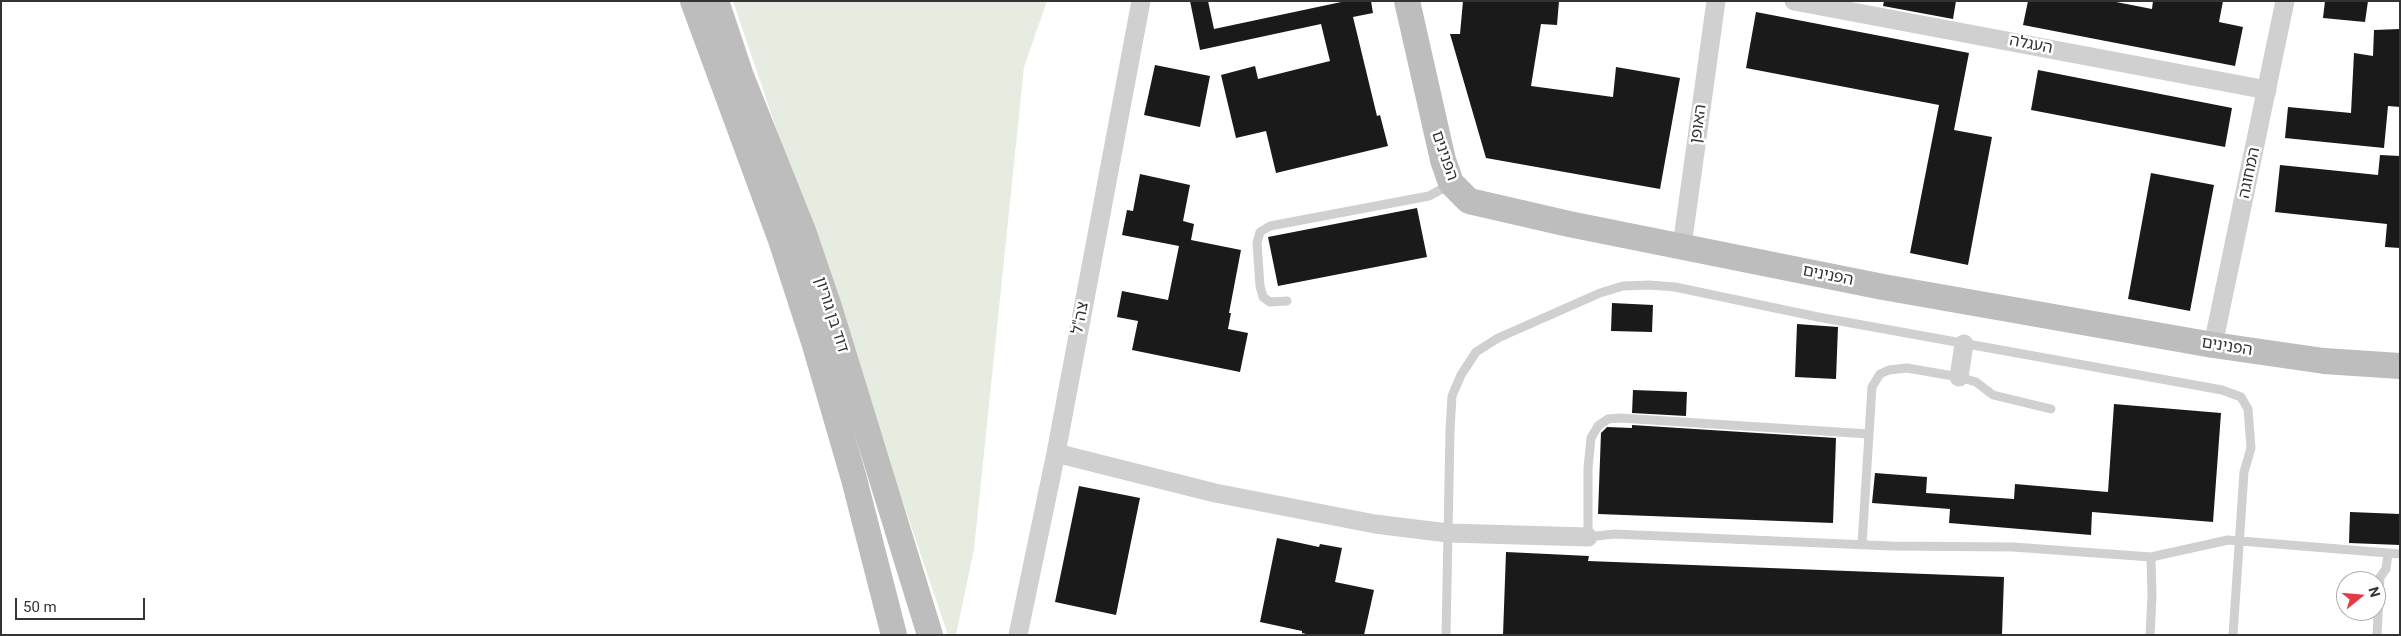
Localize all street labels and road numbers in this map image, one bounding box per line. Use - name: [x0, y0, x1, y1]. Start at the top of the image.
- street label: העגלה: [2008, 31, 2054, 59]
- street label: האופן: [1687, 103, 1711, 145]
- street label: הפנינים: [1427, 129, 1461, 183]
- street label: המחוגה: [2235, 146, 2265, 200]
- street label: הפנינים: [1801, 262, 1855, 290]
- street label: דוד בן גוריון: [810, 275, 852, 355]
- street label: צה"ל: [1068, 300, 1094, 336]
- street label: הפנינים: [2200, 334, 2254, 360]

